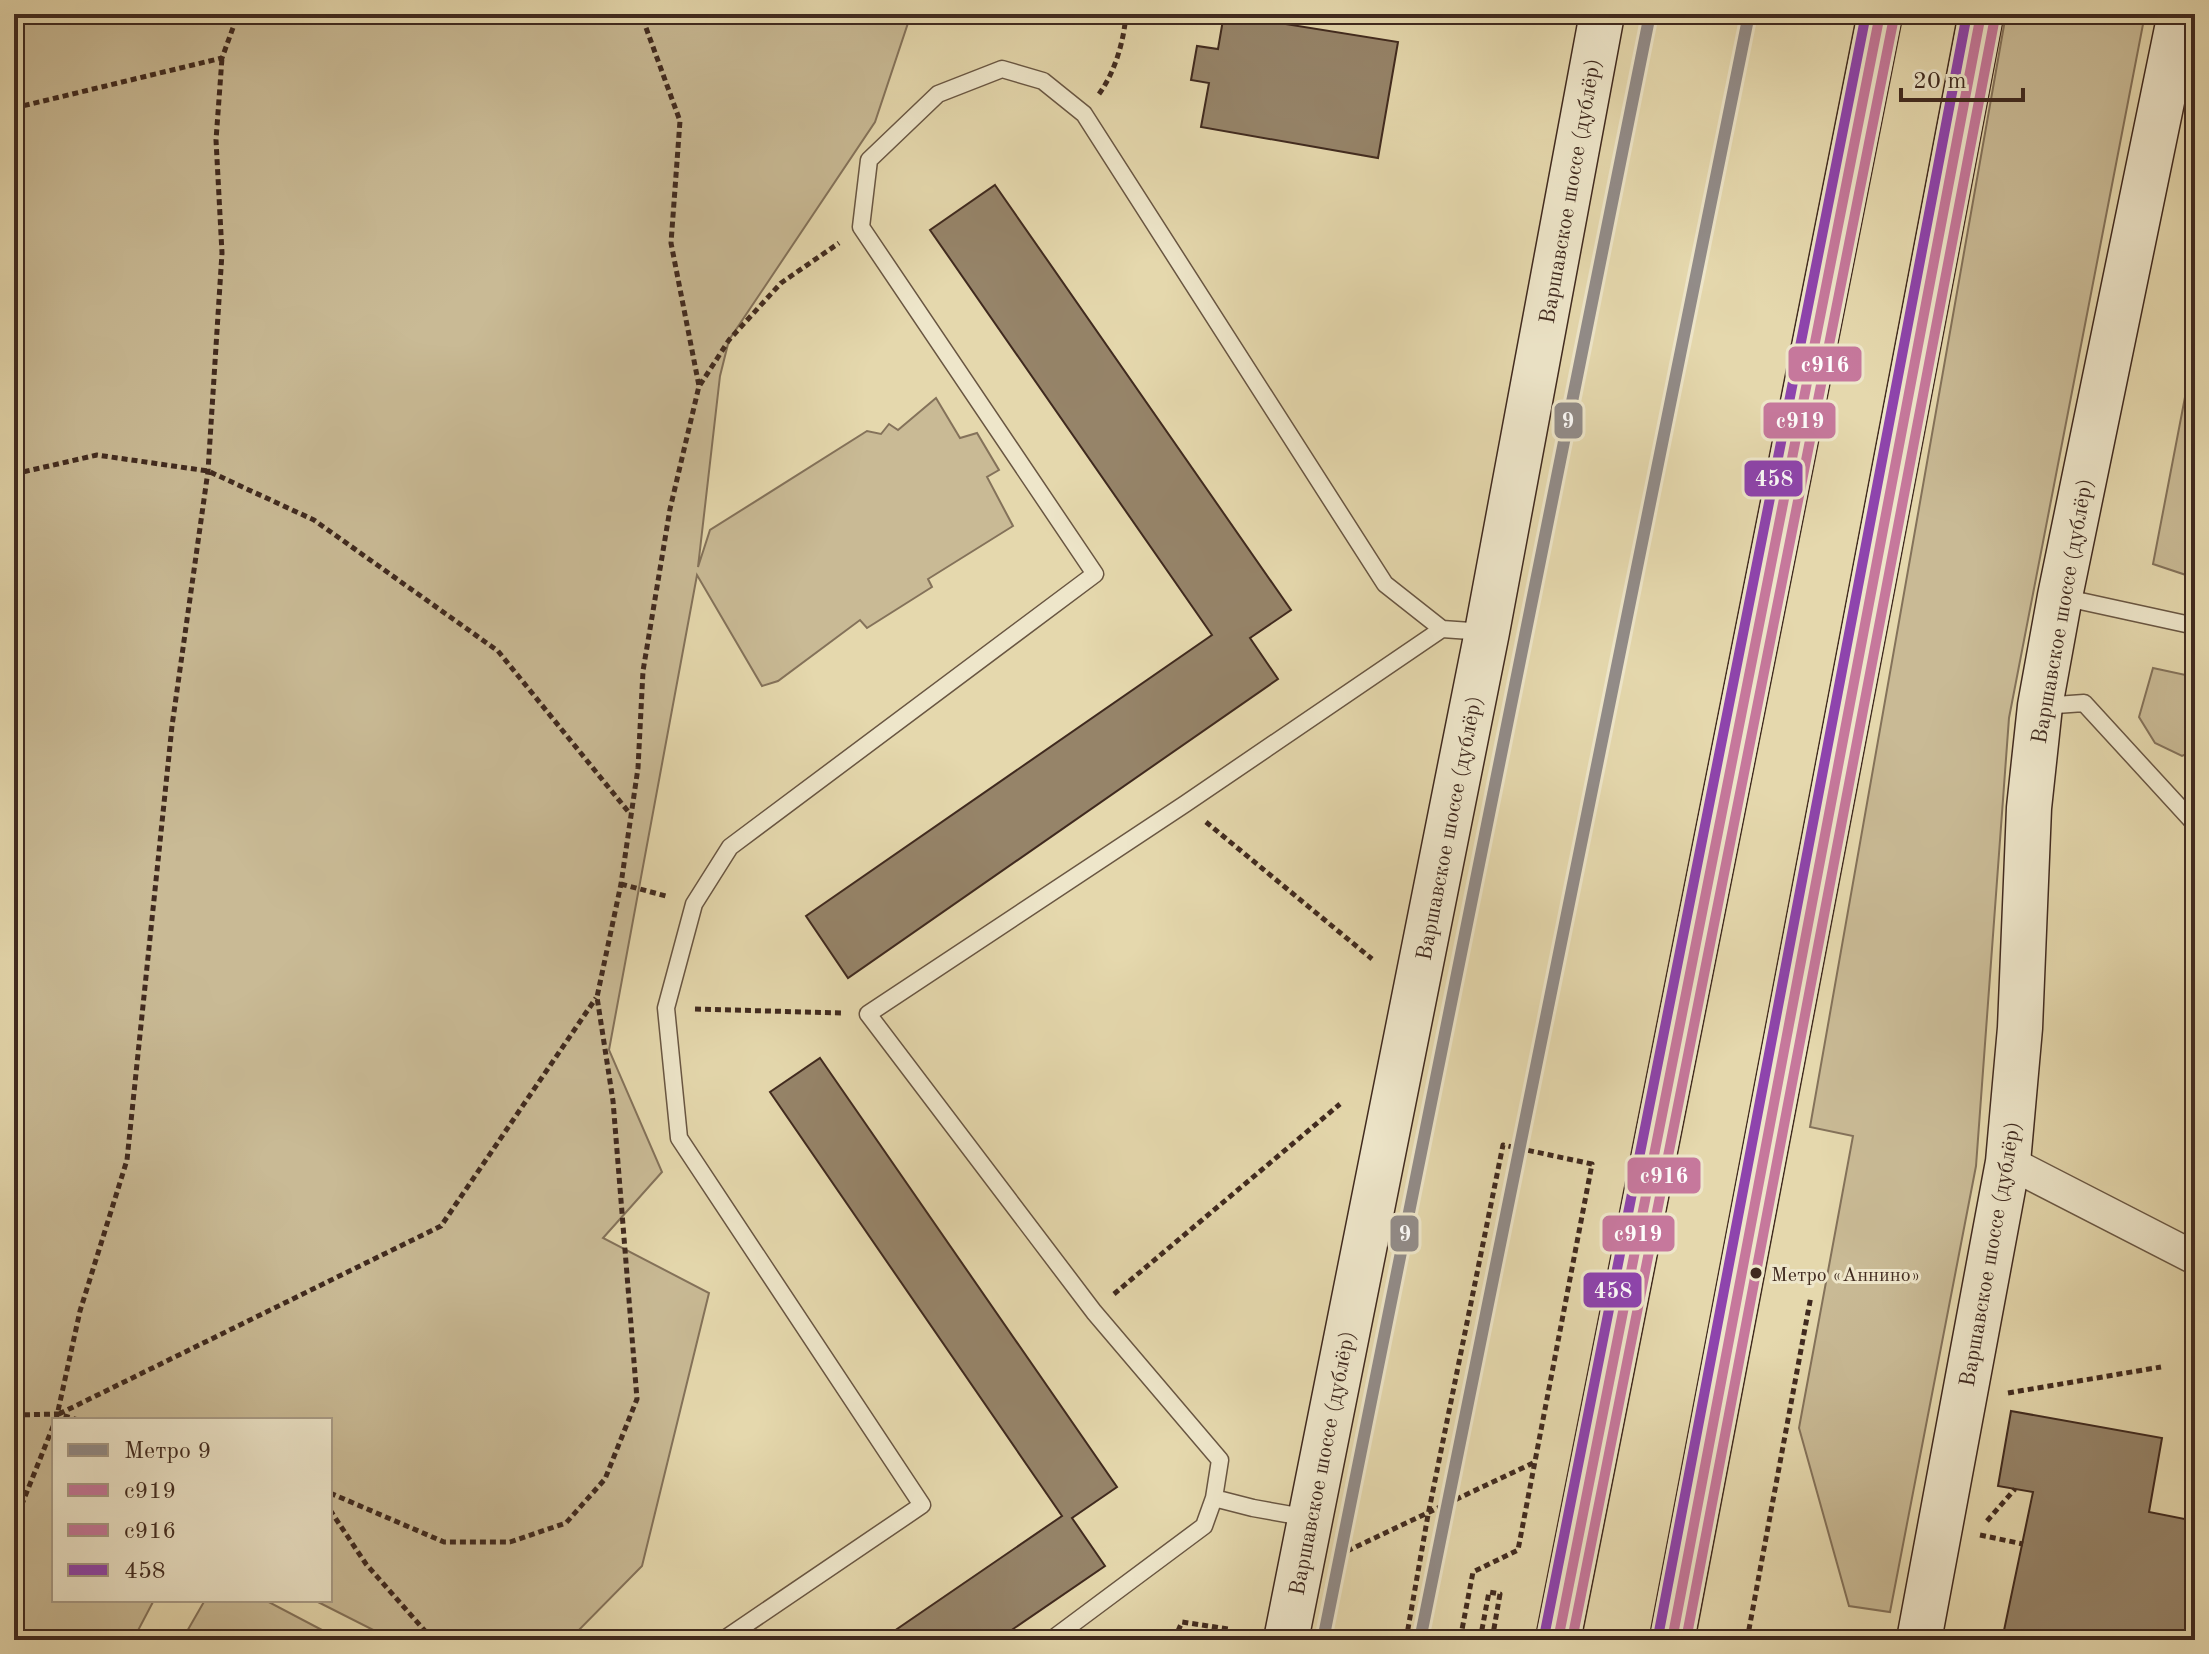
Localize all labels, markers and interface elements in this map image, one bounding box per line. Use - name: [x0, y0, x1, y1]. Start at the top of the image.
- scale bar: [1901, 52, 2023, 102]
- street label: Варшавское шоссе (дублёр): [1537, 57, 1605, 326]
- text: 20 m: [1913, 70, 1967, 94]
- line badge: с916: [1787, 345, 1863, 383]
- text: с916: [1801, 355, 1849, 377]
- line badge: 9: [1553, 401, 1584, 440]
- line badge: с919: [1762, 401, 1837, 440]
- text: 9: [1562, 411, 1574, 433]
- text: с919: [1776, 411, 1824, 433]
- line badge: 458: [1743, 459, 1804, 498]
- text: 458: [1755, 469, 1793, 491]
- street label: Варшавское шоссе (дублёр): [2029, 477, 2097, 746]
- street label: Варшавское шоссе (дублёр): [1414, 694, 1486, 962]
- street label: Варшавское шоссе (дублёр): [1957, 1120, 2025, 1389]
- line badge: с916: [1626, 1156, 1702, 1195]
- text: с916: [1640, 1166, 1688, 1188]
- line badge: 9: [1389, 1214, 1420, 1253]
- line badge: с919: [1601, 1214, 1676, 1253]
- text: 9: [1399, 1224, 1411, 1246]
- text: с919: [1614, 1224, 1662, 1246]
- marker: Метро «Аннино»: [1748, 1265, 1764, 1281]
- place label: Метро «Аннино»: [1771, 1266, 1920, 1286]
- line badge: 458: [1582, 1271, 1643, 1309]
- text: 458: [1594, 1281, 1632, 1303]
- street label: Варшавское шоссе (дублёр): [1287, 1329, 1359, 1597]
- legend: [52, 1418, 332, 1602]
- text: Метро 9: [124, 1440, 211, 1464]
- text: с919: [124, 1480, 176, 1504]
- text: с916: [124, 1520, 176, 1544]
- text: 458: [124, 1560, 166, 1584]

